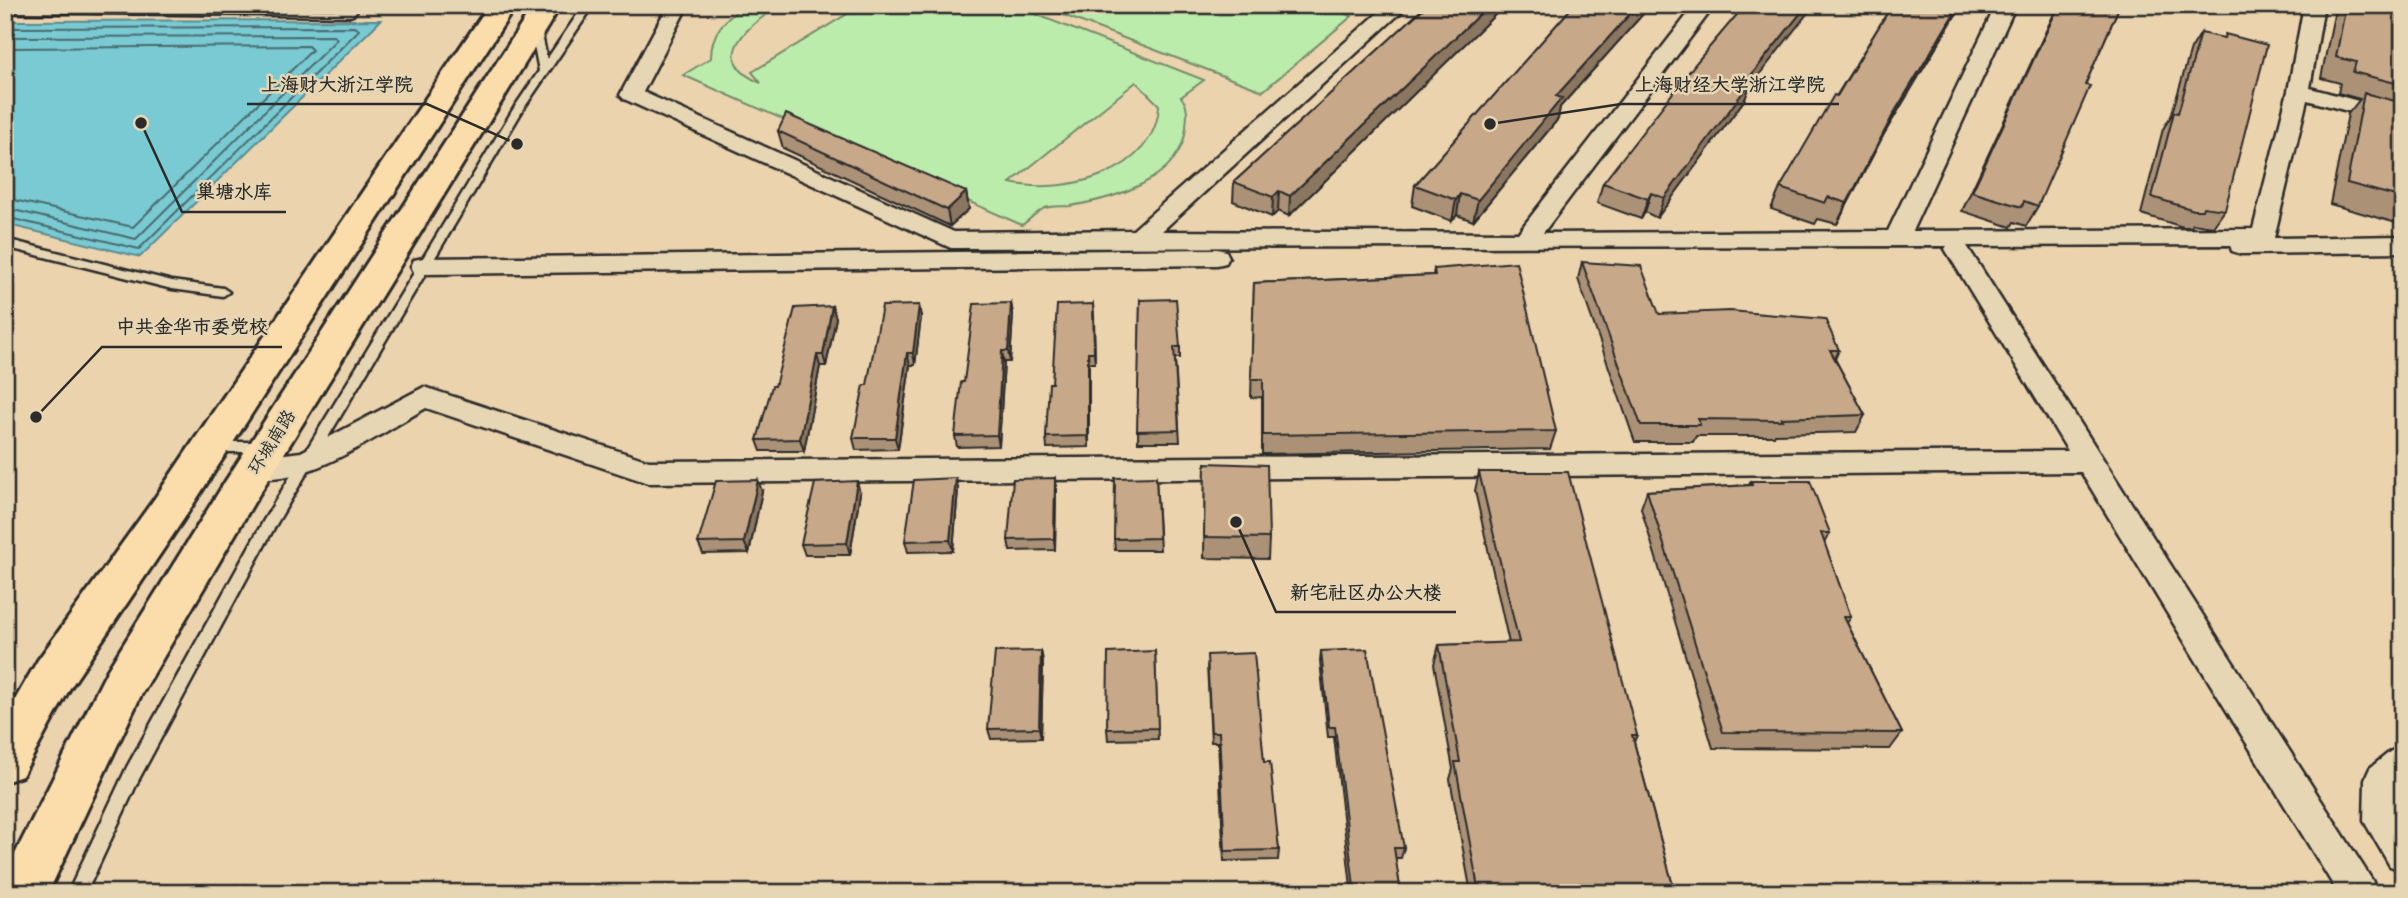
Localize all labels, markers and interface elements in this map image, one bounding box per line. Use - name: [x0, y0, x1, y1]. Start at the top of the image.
- callout: 上海财大浙江学院: [247, 64, 427, 104]
- callout: 上海财经大学浙江学院: [1621, 64, 1839, 104]
- text: 上海财大浙江学院: [261, 73, 413, 97]
- text: 上海财经大学浙江学院: [1635, 73, 1825, 97]
- callout: 巢塘水库: [182, 172, 286, 212]
- text: 巢塘水库: [196, 180, 272, 204]
- callout: 中共金华市委党校: [102, 307, 282, 347]
- text: 中共金华市委党校: [116, 315, 268, 339]
- street label: 环城南路: [243, 405, 301, 479]
- callout: 新宅社区办公大楼: [1276, 572, 1456, 612]
- text: 新宅社区办公大楼: [1290, 581, 1442, 605]

